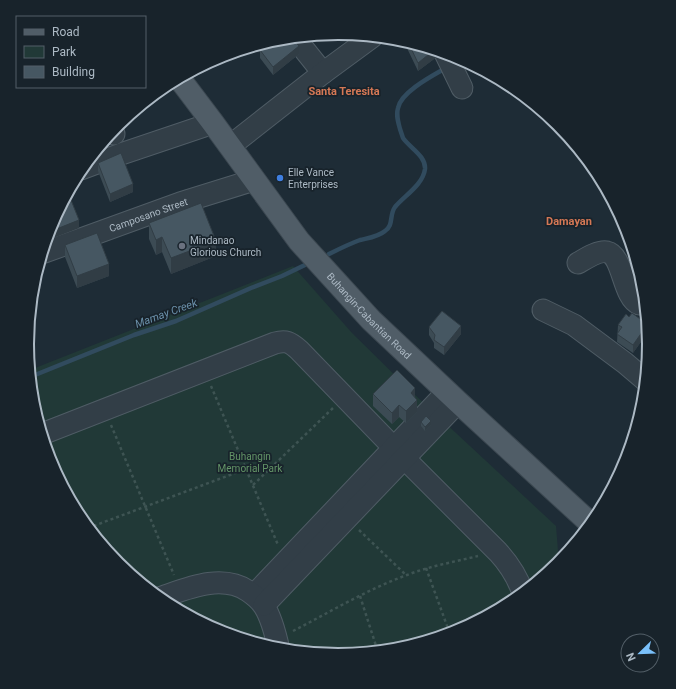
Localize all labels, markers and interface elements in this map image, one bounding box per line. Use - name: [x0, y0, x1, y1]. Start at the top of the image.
- legend: [16, 16, 146, 88]
- text: Road: [52, 25, 80, 39]
- text: Park: [52, 45, 77, 59]
- text: Building: [52, 65, 95, 79]
- district label: Santa Teresita: [308, 85, 380, 98]
- place label: Elle Vance Enterprises: [288, 167, 338, 190]
- marker: Elle Vance Enterprises: [275, 173, 285, 183]
- street label: Camposano Street: [108, 196, 189, 234]
- district label: Damayan: [546, 215, 592, 228]
- place label: Mindanao Glorious Church: [190, 235, 261, 258]
- marker: Mindanao Glorious Church: [177, 241, 187, 251]
- street label: Buhangin-Cabantian Road: [325, 271, 413, 361]
- water label: Mamay Creek: [133, 296, 200, 331]
- park label: Buhangin Memorial Park: [218, 451, 283, 474]
- north arrow: [620, 633, 660, 673]
- text: N: [624, 650, 639, 663]

